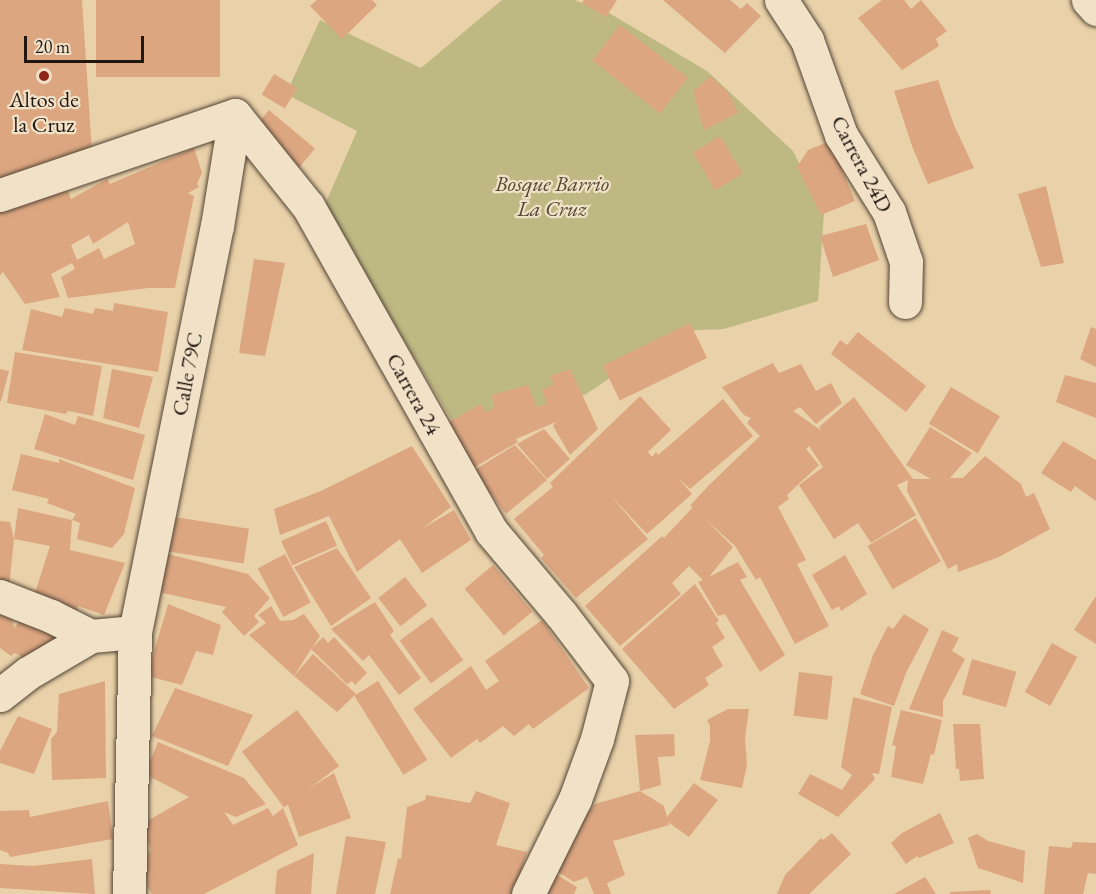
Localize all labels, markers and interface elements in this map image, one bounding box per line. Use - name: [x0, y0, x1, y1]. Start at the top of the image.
- scale bar: [27, 24, 147, 62]
- text: 20 m: [35, 35, 70, 58]
- marker: Altos de la Cruz: [37, 69, 51, 83]
- place label: Altos de la Cruz: [9, 86, 79, 138]
- street label: Carrera 24D: [825, 111, 899, 217]
- park label: Bosque Barrio La Cruz: [495, 170, 609, 222]
- street label: Calle 79C: [166, 330, 208, 418]
- street label: Carrera 24: [381, 349, 447, 439]

